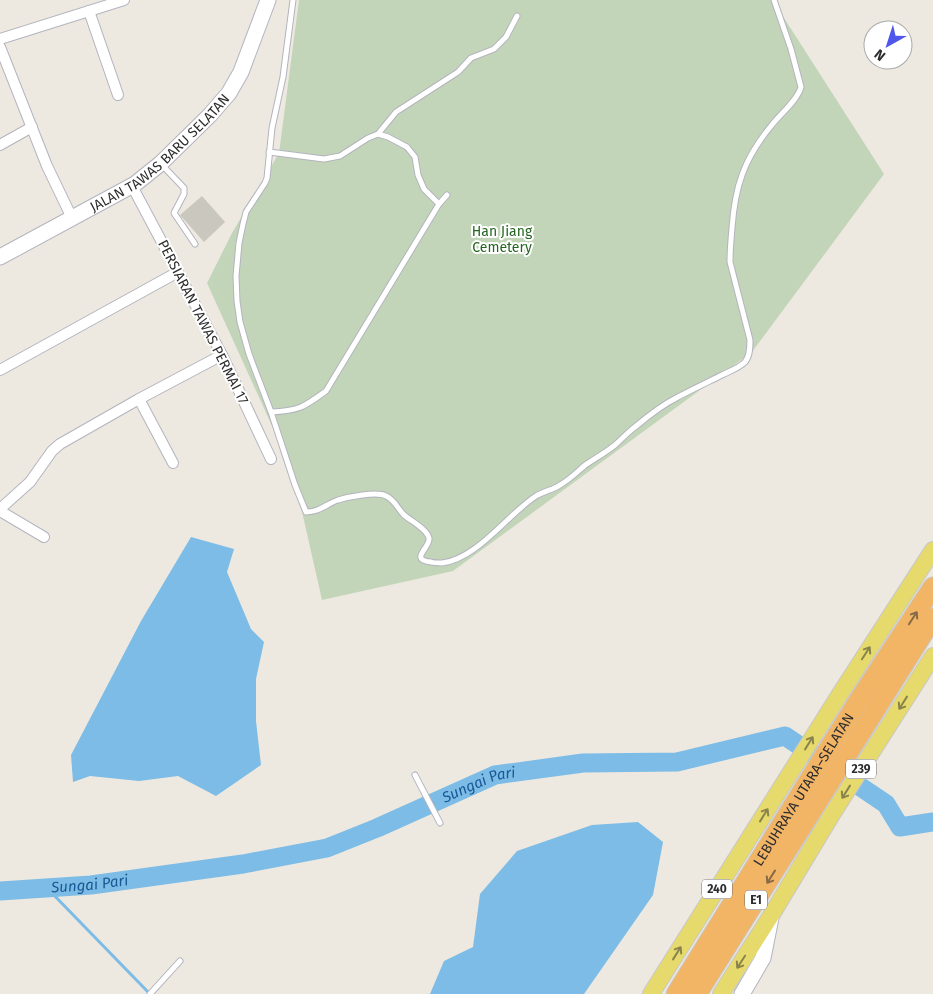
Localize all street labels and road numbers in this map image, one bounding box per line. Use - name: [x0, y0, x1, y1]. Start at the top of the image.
- street label: JALAN TAWAS BARU SELATAN: [87, 90, 233, 215]
- street label: PERSIARAN TAWAS PERMAI 17: [154, 237, 252, 407]
- street label: LEBUHRAYA UTARA–SELATAN: [749, 710, 857, 869]
- road number: 239: [846, 760, 876, 779]
- road number: 240: [702, 880, 732, 899]
- road number: E1: [745, 890, 767, 910]

